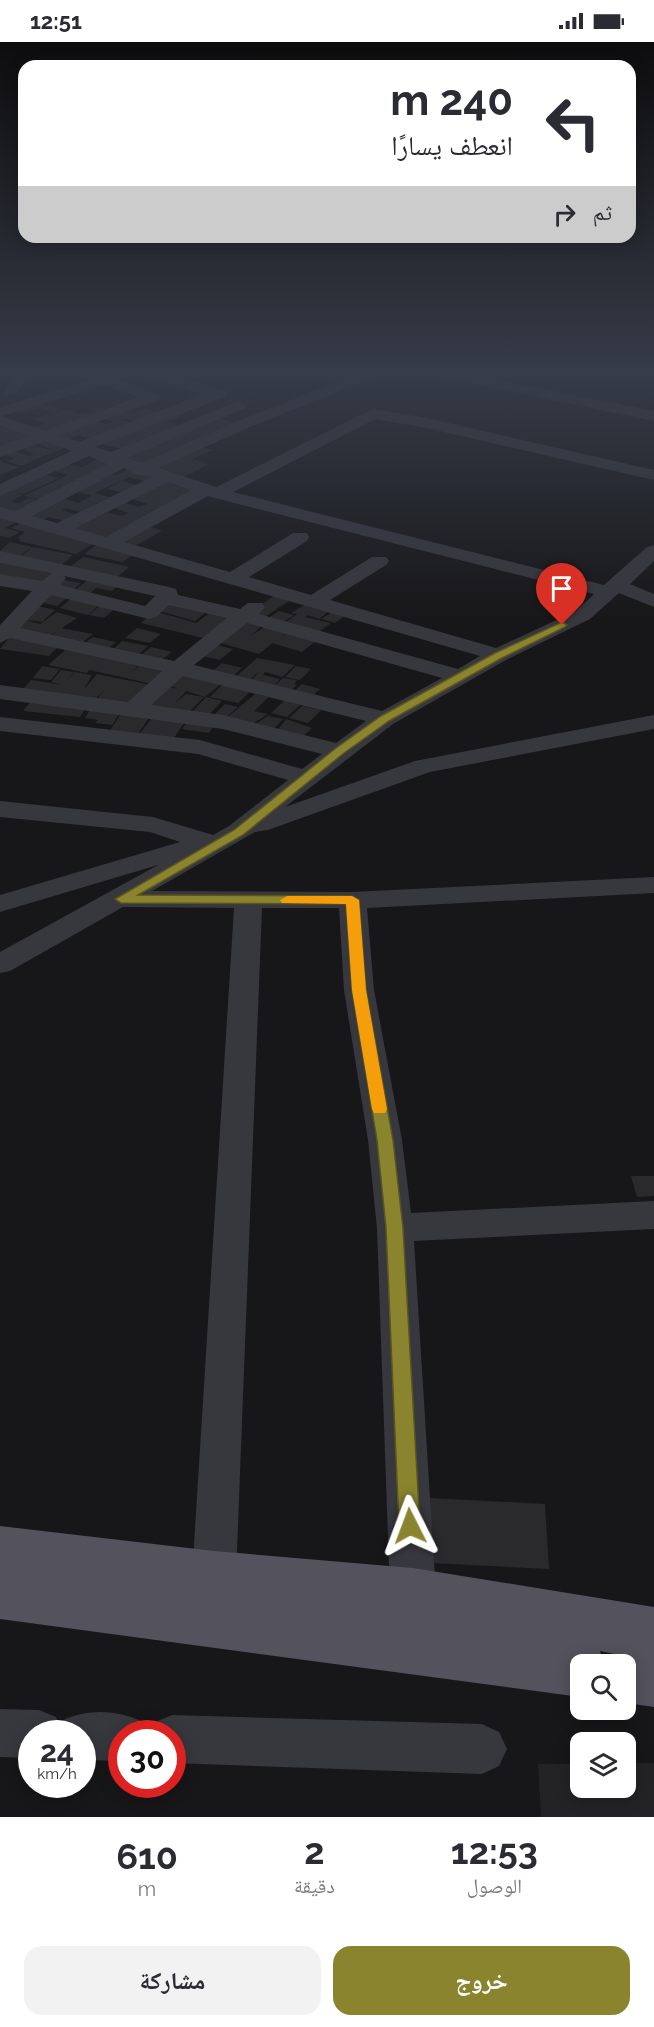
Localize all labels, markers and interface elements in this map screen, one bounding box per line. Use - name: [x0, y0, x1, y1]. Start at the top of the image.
- text: 12:51: [30, 8, 82, 34]
- text: 240 m: [390, 76, 513, 125]
- icon: left: [534, 84, 612, 162]
- text: انعطف يسارًا: [391, 130, 513, 161]
- icon: right: [548, 198, 581, 231]
- text: ثم: [593, 199, 612, 225]
- pin: [536, 563, 587, 625]
- icon: arrive: [545, 572, 578, 605]
- position arrow: [378, 1494, 442, 1558]
- map controls: [570, 1654, 636, 1798]
- button: search: [570, 1654, 636, 1720]
- speed limit sign: 30: [108, 1720, 186, 1798]
- button: layers: [570, 1732, 636, 1798]
- text: 24: [40, 1734, 74, 1769]
- text: km/h: [37, 1765, 77, 1783]
- text: 2: [304, 1830, 325, 1872]
- text: 12:53: [451, 1830, 538, 1872]
- text: 610: [116, 1835, 178, 1877]
- text: دقيقة: [294, 1874, 335, 1898]
- text: الوصول: [467, 1874, 522, 1898]
- text: m: [138, 1877, 156, 1901]
- button: مشاركة: [24, 1946, 321, 2015]
- button: خروج: [333, 1946, 630, 2015]

